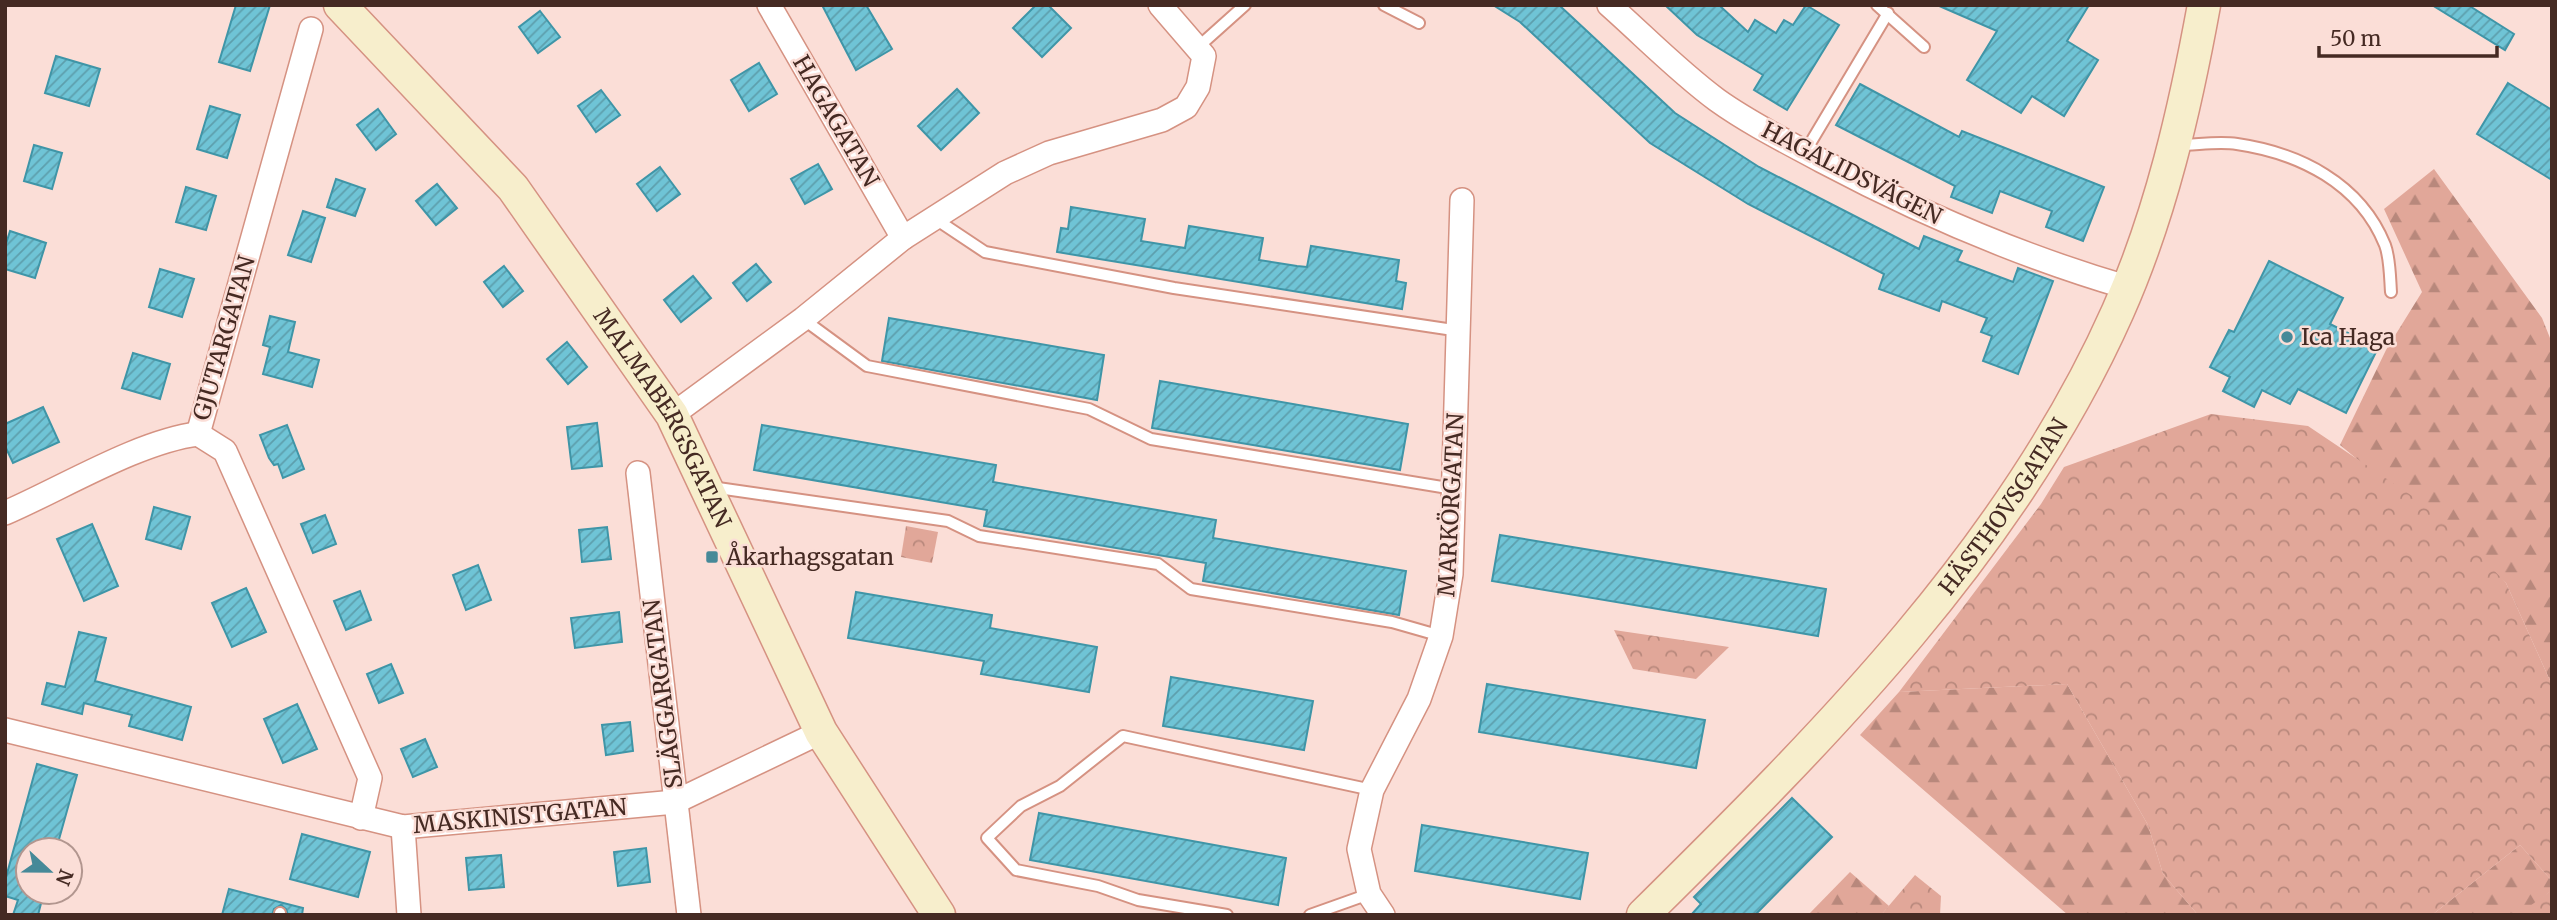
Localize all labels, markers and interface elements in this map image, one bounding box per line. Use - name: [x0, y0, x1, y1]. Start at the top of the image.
- scale bar: [2319, 14, 2498, 58]
- text: 50 m: [2330, 25, 2381, 52]
- street label: HAGAGATAN: [787, 50, 886, 192]
- street label: HAGALIDSVÄGEN: [1757, 115, 1947, 231]
- street label: GJUTARGATAN: [186, 252, 261, 423]
- street label: MALMABERGSGATAN: [588, 302, 738, 532]
- place label: Ica Haga: [2301, 322, 2395, 351]
- marker: Ica Haga: [2279, 329, 2295, 345]
- street label: MARKÖRGATAN: [1431, 412, 1470, 598]
- street label: HÄSTHOVSGATAN: [1932, 413, 2074, 601]
- place label: Åkarhagsgatan: [725, 541, 894, 571]
- marker: Åkarhagsgatan: [704, 549, 720, 565]
- street label: SLÄGGARGATAN: [636, 598, 688, 790]
- street label: MASKINISTGATAN: [412, 792, 628, 839]
- north arrow: [14, 836, 84, 906]
- text: N: [51, 866, 79, 889]

